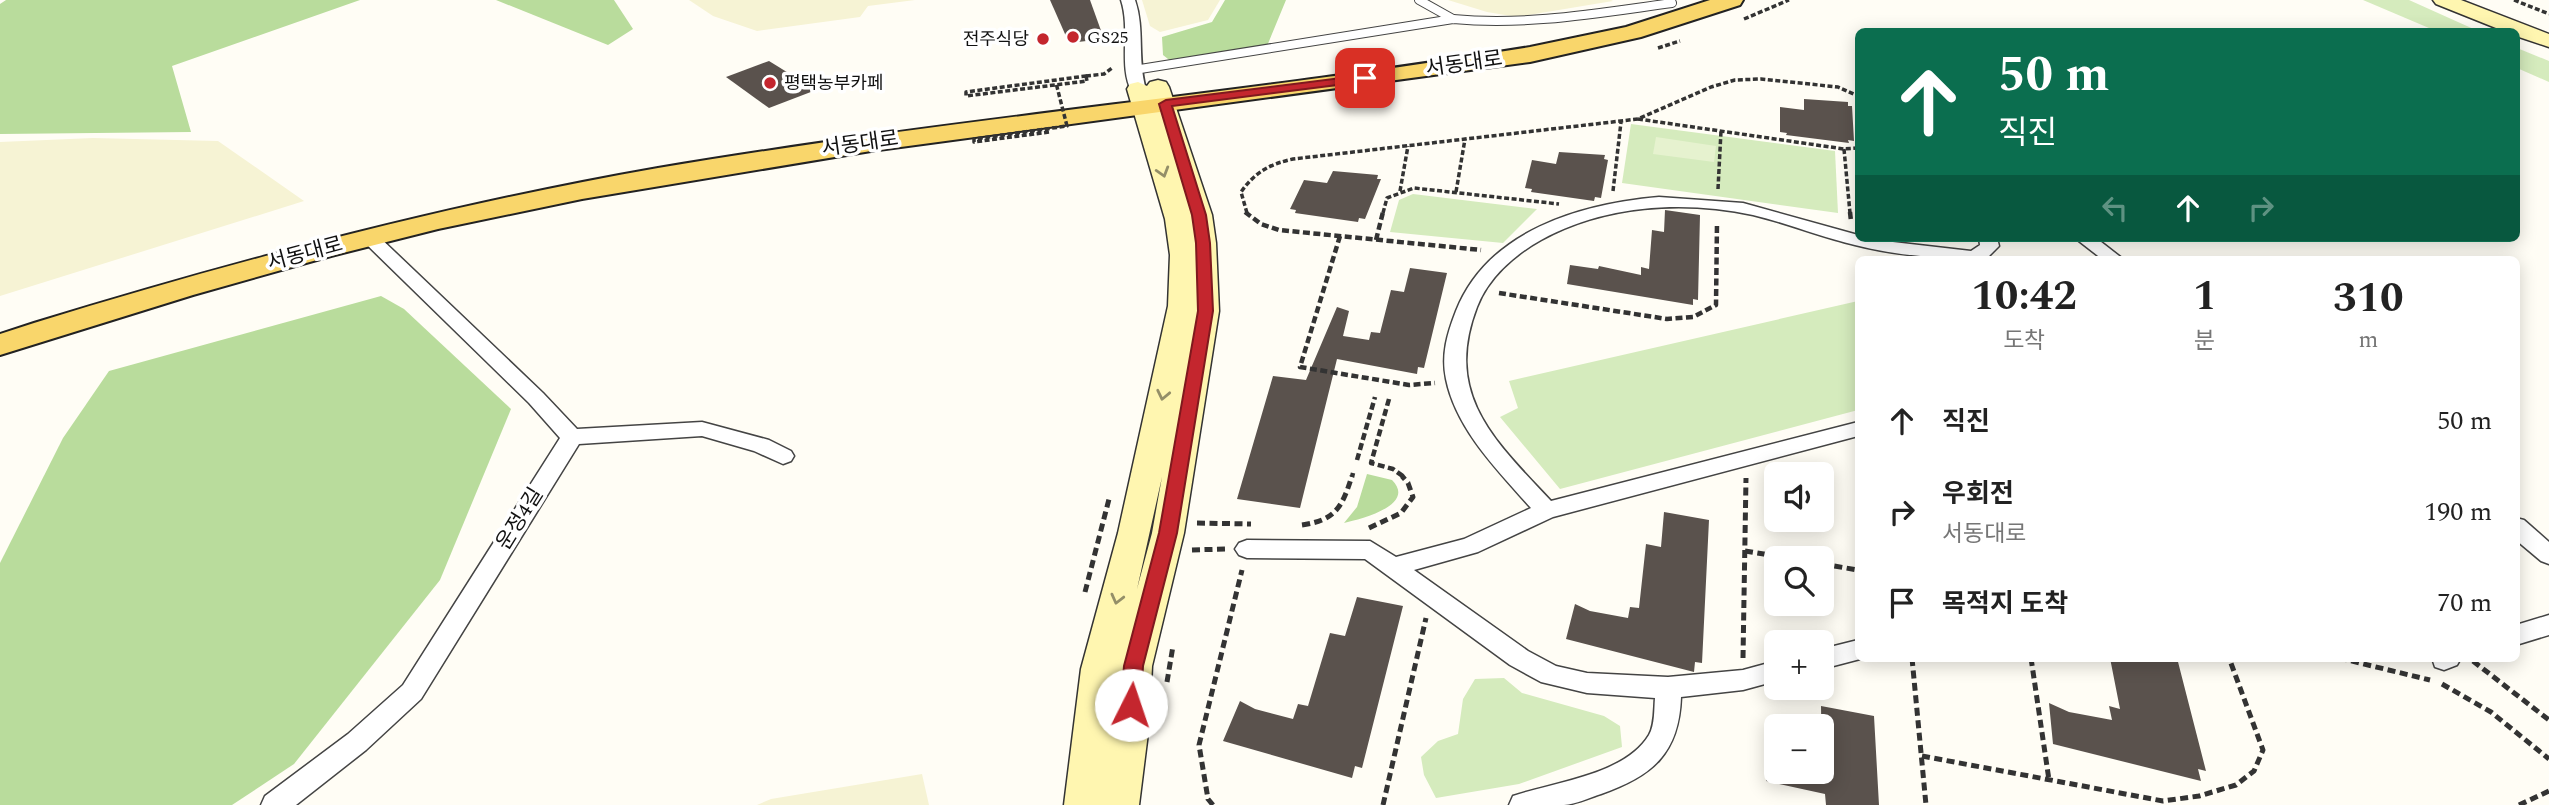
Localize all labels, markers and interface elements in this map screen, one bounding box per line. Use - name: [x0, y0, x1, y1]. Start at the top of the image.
- place label: GS25: [1087, 24, 1128, 51]
- place label: 전주식당: [963, 26, 1029, 53]
- marker: GS25: [1065, 29, 1081, 45]
- marker: 전주식당: [1035, 31, 1051, 47]
- text: 50 m: [1998, 38, 2109, 113]
- street label: 서동대로: [1424, 43, 1504, 85]
- pin: [1335, 48, 1395, 108]
- icon: ahead: [1883, 56, 1974, 147]
- icon: arrive: [1346, 59, 1384, 97]
- place label: 평택농부카페: [784, 70, 883, 97]
- marker: 평택농부카페: [762, 75, 778, 91]
- text: 직진: [1998, 109, 2057, 158]
- street label: 서동대로: [820, 123, 900, 165]
- one-way arrow: [1155, 166, 1170, 178]
- icon: left: [2096, 189, 2134, 227]
- icon: ahead: [2169, 189, 2207, 227]
- icon: right: [2242, 189, 2280, 227]
- street label: 서동대로: [264, 229, 346, 279]
- text: 10:42: [1971, 265, 2077, 328]
- text: 1: [2193, 265, 2217, 328]
- text: 310: [2333, 267, 2404, 330]
- text: m: [2358, 323, 2378, 358]
- text: 도착: [2003, 324, 2045, 359]
- text: 분: [2194, 324, 2215, 359]
- one-way arrow: [1156, 389, 1171, 401]
- text: 50 m: [2437, 401, 2492, 441]
- icon: ahead: [1883, 402, 1921, 440]
- text: 직진: [1942, 402, 1990, 442]
- map controls: [1764, 462, 1834, 784]
- button: sound: [1764, 462, 1834, 532]
- text: 우회전: [1942, 474, 2014, 514]
- street label: 운정4길: [488, 481, 552, 557]
- text: 190 m: [2424, 492, 2492, 532]
- icon: right: [1883, 493, 1921, 531]
- text: 서동대로: [1942, 517, 2027, 552]
- button: search: [1764, 546, 1834, 616]
- text: 70 m: [2437, 583, 2492, 623]
- icon: arrive: [1883, 584, 1921, 622]
- text: 목적지 도착: [1942, 584, 2068, 624]
- one-way arrow: [1111, 593, 1125, 605]
- button: +: [1764, 630, 1834, 700]
- position arrow: [1094, 668, 1168, 742]
- button: −: [1764, 714, 1834, 784]

